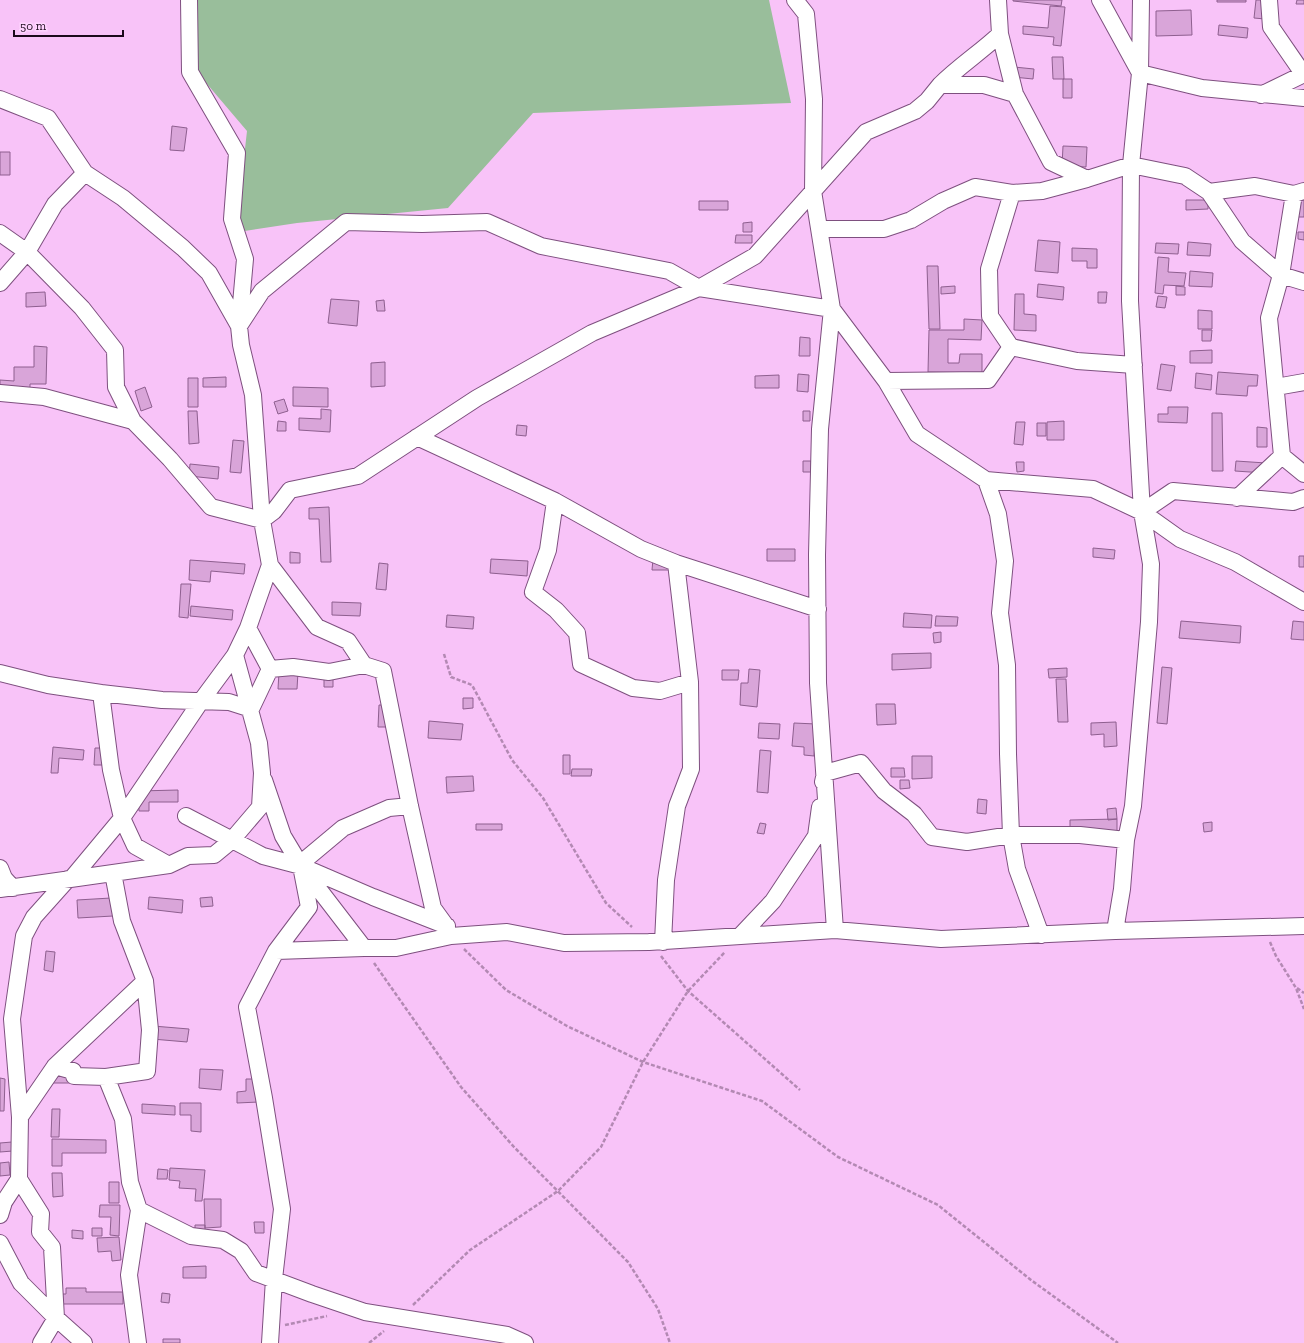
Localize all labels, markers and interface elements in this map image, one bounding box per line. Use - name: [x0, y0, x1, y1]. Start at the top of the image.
- scale bar: [14, 12, 123, 38]
- text: 50 m: [20, 19, 47, 33]

